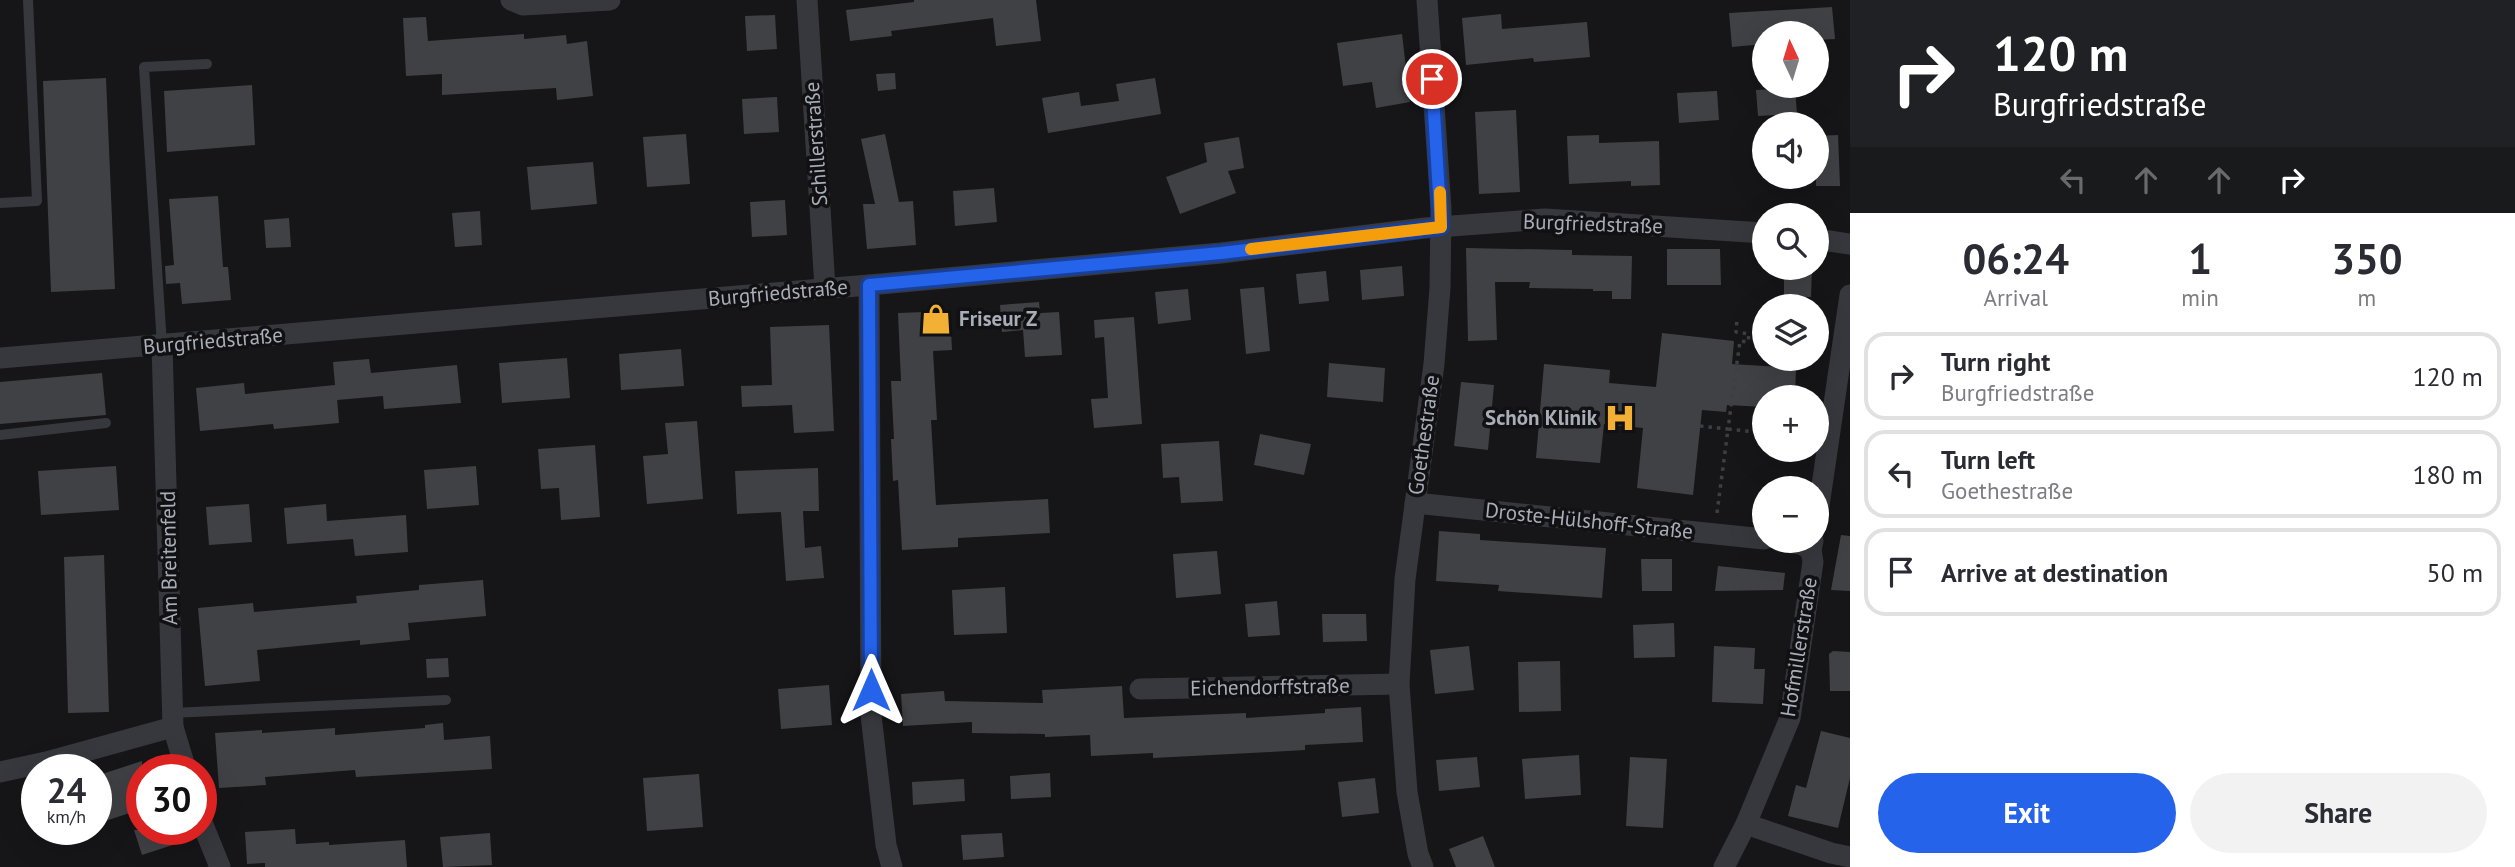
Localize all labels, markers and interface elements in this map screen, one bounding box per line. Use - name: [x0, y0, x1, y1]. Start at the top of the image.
- north arrow: [1752, 21, 1829, 98]
- map controls: [1752, 21, 1829, 553]
- text: 120 m: [1993, 21, 2128, 85]
- icon: right: [1878, 28, 1969, 119]
- pin: [1402, 49, 1462, 109]
- icon: arrive: [1413, 60, 1451, 98]
- street label: Schillerstraße: [798, 81, 833, 207]
- text: Burgfriedstraße: [1993, 83, 2206, 125]
- button: sound: [1752, 112, 1829, 189]
- icon: left: [2054, 161, 2092, 199]
- icon: ahead: [2127, 161, 2165, 199]
- icon: ahead: [2200, 161, 2238, 199]
- icon: right: [2273, 161, 2311, 199]
- button: search: [1752, 203, 1829, 280]
- street label: Burgfriedstraße: [1523, 208, 1663, 239]
- text: 06:24: [1962, 231, 2069, 286]
- text: 1: [2188, 231, 2212, 286]
- text: 350: [2331, 231, 2403, 286]
- street label: Burgfriedstraße: [707, 273, 849, 312]
- text: Arrival: [1983, 283, 2048, 312]
- text: min: [2181, 283, 2219, 312]
- text: m: [2358, 283, 2376, 312]
- button: layers: [1752, 294, 1829, 371]
- shop icon: Friseur Z: [919, 302, 953, 336]
- place label: Friseur Z: [959, 305, 1037, 332]
- street label: Burgfriedstraße: [142, 321, 284, 360]
- text: Turn right: [1941, 345, 2050, 378]
- icon: right: [1882, 357, 1920, 395]
- text: 120 m: [2412, 360, 2483, 393]
- street label: Goethestraße: [1402, 373, 1445, 497]
- text: Burgfriedstraße: [1941, 378, 2094, 407]
- button: +: [1752, 385, 1829, 462]
- hospital icon: Schön Klinik: [1603, 401, 1637, 435]
- place label: Schön Klinik: [1485, 404, 1598, 431]
- text: Turn left: [1941, 443, 2035, 476]
- icon: left: [1882, 455, 1920, 493]
- text: 180 m: [2412, 458, 2483, 491]
- button: −: [1752, 476, 1829, 553]
- text: Goethestraße: [1941, 476, 2073, 505]
- street label: Am Breitenfeld: [154, 491, 183, 625]
- street label: Droste-Hülshoff-Straße: [1484, 496, 1694, 545]
- icon: arrive: [1882, 553, 1920, 591]
- text: Arrive at destination: [1941, 556, 2168, 589]
- text: 50 m: [2427, 556, 2483, 589]
- street label: Hofmillerstraße: [1774, 575, 1823, 719]
- position arrow: [834, 653, 908, 727]
- street label: Eichendorffstraße: [1190, 672, 1350, 701]
- speed limit sign: 30: [126, 754, 217, 845]
- text: 24: [47, 767, 86, 813]
- button: Exit: [1878, 773, 2176, 853]
- button: Share: [2190, 773, 2487, 853]
- text: km/h: [47, 805, 86, 828]

